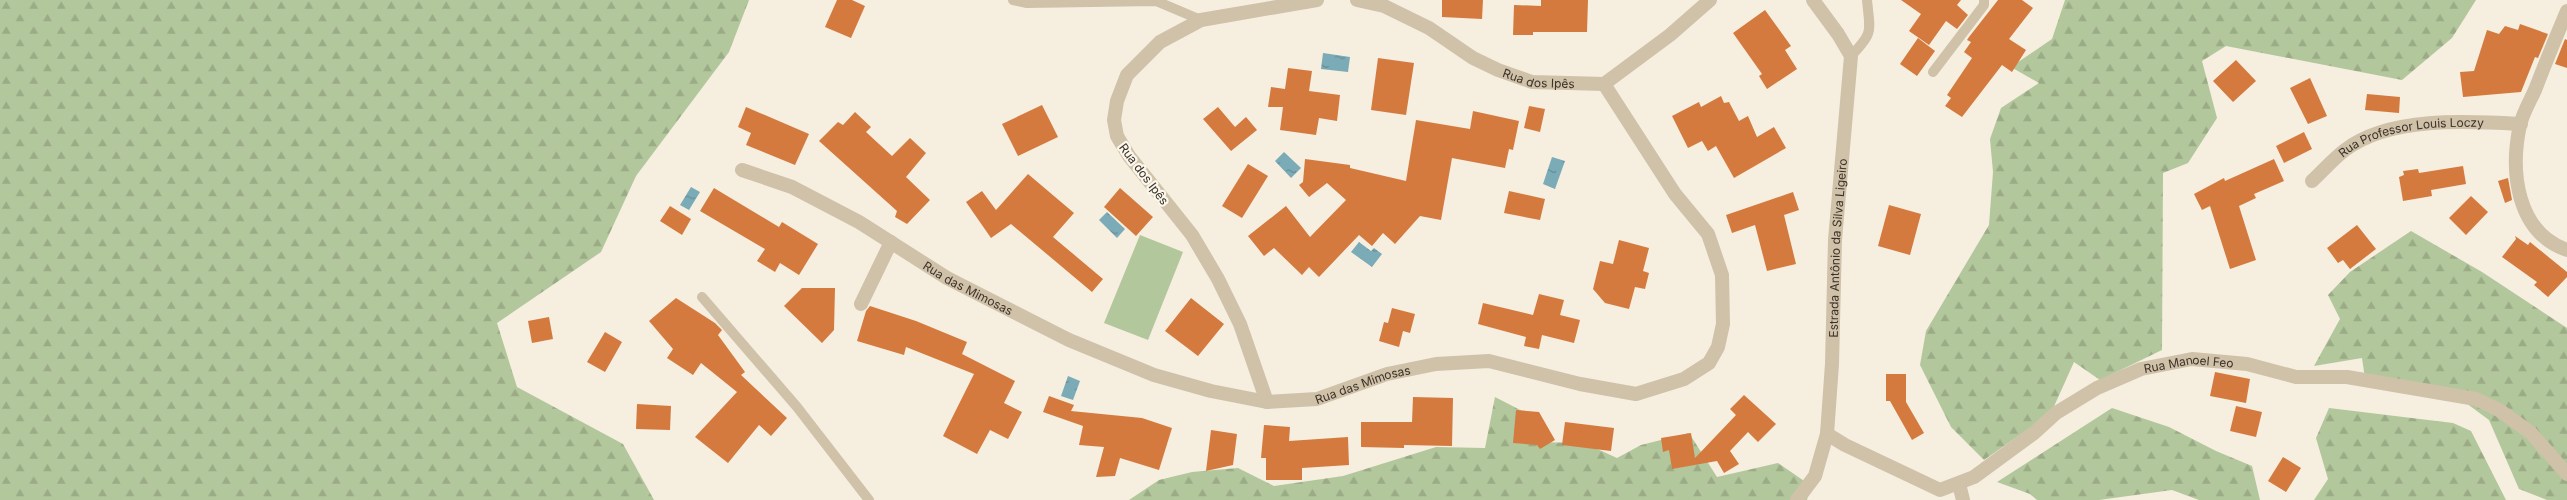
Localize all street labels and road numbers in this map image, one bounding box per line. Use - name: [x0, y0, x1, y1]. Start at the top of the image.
- street label: Rua dos Ipês: [1501, 65, 1575, 91]
- street label: Rua Professor Louis Loczy: [2335, 114, 2484, 160]
- street label: Rua dos Ipês: [1116, 140, 1172, 208]
- street label: Estrada Antônio da Silva Ligeiro: [1825, 158, 1850, 338]
- street label: Rua das Mimosas: [921, 257, 1016, 318]
- street label: Rua Manoel Feo: [2142, 352, 2234, 376]
- street label: Rua das Mimosas: [1313, 362, 1412, 407]

